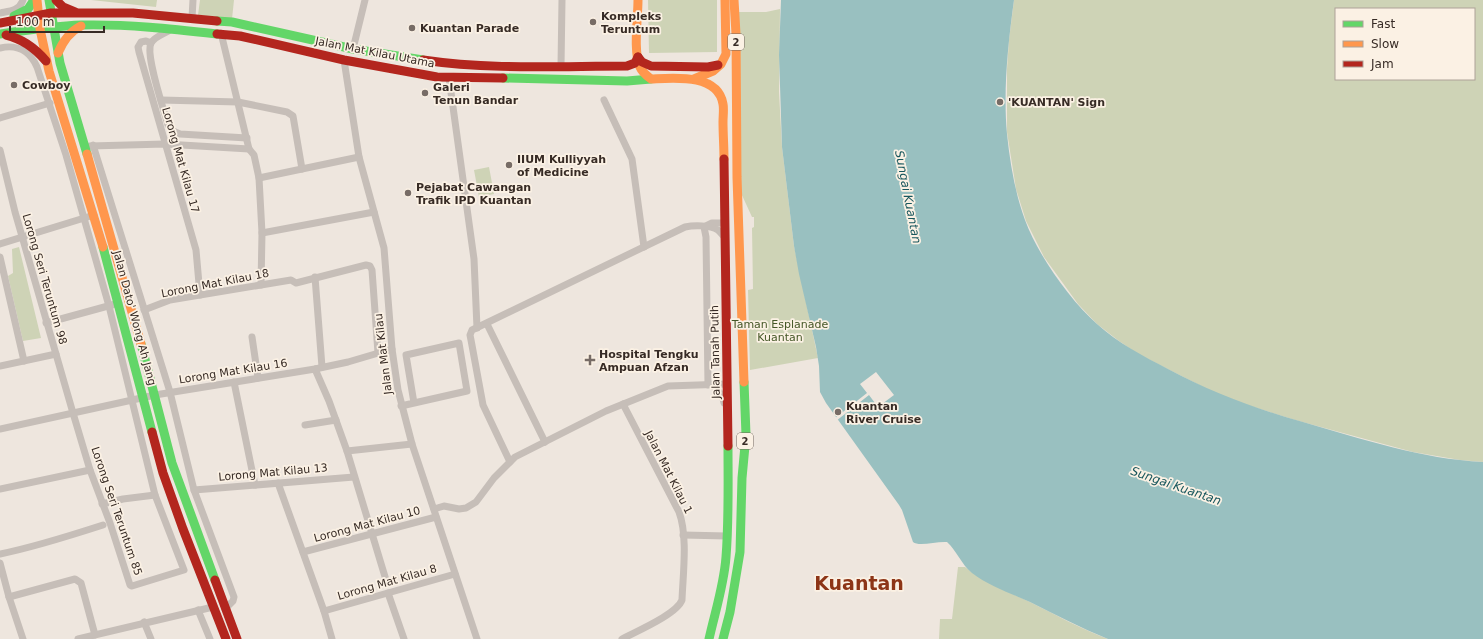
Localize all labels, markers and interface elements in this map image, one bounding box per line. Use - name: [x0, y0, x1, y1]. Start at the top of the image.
- scale bar: [10, 8, 104, 34]
- legend: [1335, 8, 1475, 80]
- place label: Kompleks Teruntum: [601, 10, 662, 36]
- text: 100 m: [16, 15, 54, 29]
- marker: Kompleks Teruntum: [588, 17, 598, 27]
- text: Fast: [1371, 17, 1395, 31]
- place label: Kuantan Parade: [420, 22, 519, 35]
- marker: Kuantan Parade: [407, 23, 417, 33]
- street label: Jalan Mat Kilau Utama: [313, 34, 436, 70]
- road number: 2: [728, 34, 744, 50]
- text: Slow: [1371, 37, 1399, 51]
- text: Jam: [1370, 57, 1394, 71]
- place label: Cowboy: [22, 79, 70, 92]
- marker: Cowboy: [9, 80, 19, 90]
- place label: Galeri Tenun Bandar: [433, 81, 519, 107]
- marker: Galeri Tenun Bandar: [420, 88, 430, 98]
- place label: 'KUANTAN' Sign: [1008, 96, 1105, 109]
- marker: 'KUANTAN' Sign: [995, 97, 1005, 107]
- street label: Lorong Mat Kilau 17: [159, 106, 202, 215]
- water label: Sungai Kuantan: [892, 149, 924, 245]
- place label: IIUM Kulliyyah of Medicine: [517, 153, 606, 179]
- marker: IIUM Kulliyyah of Medicine: [504, 160, 514, 170]
- place label: Pejabat Cawangan Trafik IPD Kuantan: [416, 181, 531, 207]
- marker: Pejabat Cawangan Trafik IPD Kuantan: [403, 188, 413, 198]
- street label: Lorong Seri Teruntum 98: [20, 212, 69, 346]
- street label: Jalan Dato' Wong Ah Jang: [110, 248, 159, 387]
- street label: Lorong Mat Kilau 18: [160, 267, 270, 300]
- street label: Jalan Tanah Putih: [708, 305, 723, 400]
- street label: Jalan Mat Kilau: [372, 313, 395, 396]
- park label: Taman Esplanade Kuantan: [731, 318, 828, 344]
- place label: Hospital Tengku Ampuan Afzan: [599, 348, 699, 374]
- marker: Hospital Tengku Ampuan Afzan: [584, 354, 596, 366]
- street label: Lorong Mat Kilau 16: [178, 356, 288, 386]
- place label: Kuantan River Cruise: [846, 400, 921, 426]
- marker: Kuantan River Cruise: [833, 407, 843, 417]
- street label: Jalan Mat Kilau 1: [641, 427, 695, 516]
- road number: 2: [737, 433, 753, 449]
- street label: Lorong Seri Teruntum 85: [88, 445, 145, 577]
- street label: Lorong Mat Kilau 13: [218, 461, 328, 484]
- water label: Sungai Kuantan: [1129, 464, 1223, 508]
- street label: Lorong Mat Kilau 10: [312, 504, 422, 545]
- street label: Lorong Mat Kilau 8: [336, 562, 438, 603]
- district label: Kuantan: [814, 572, 904, 594]

